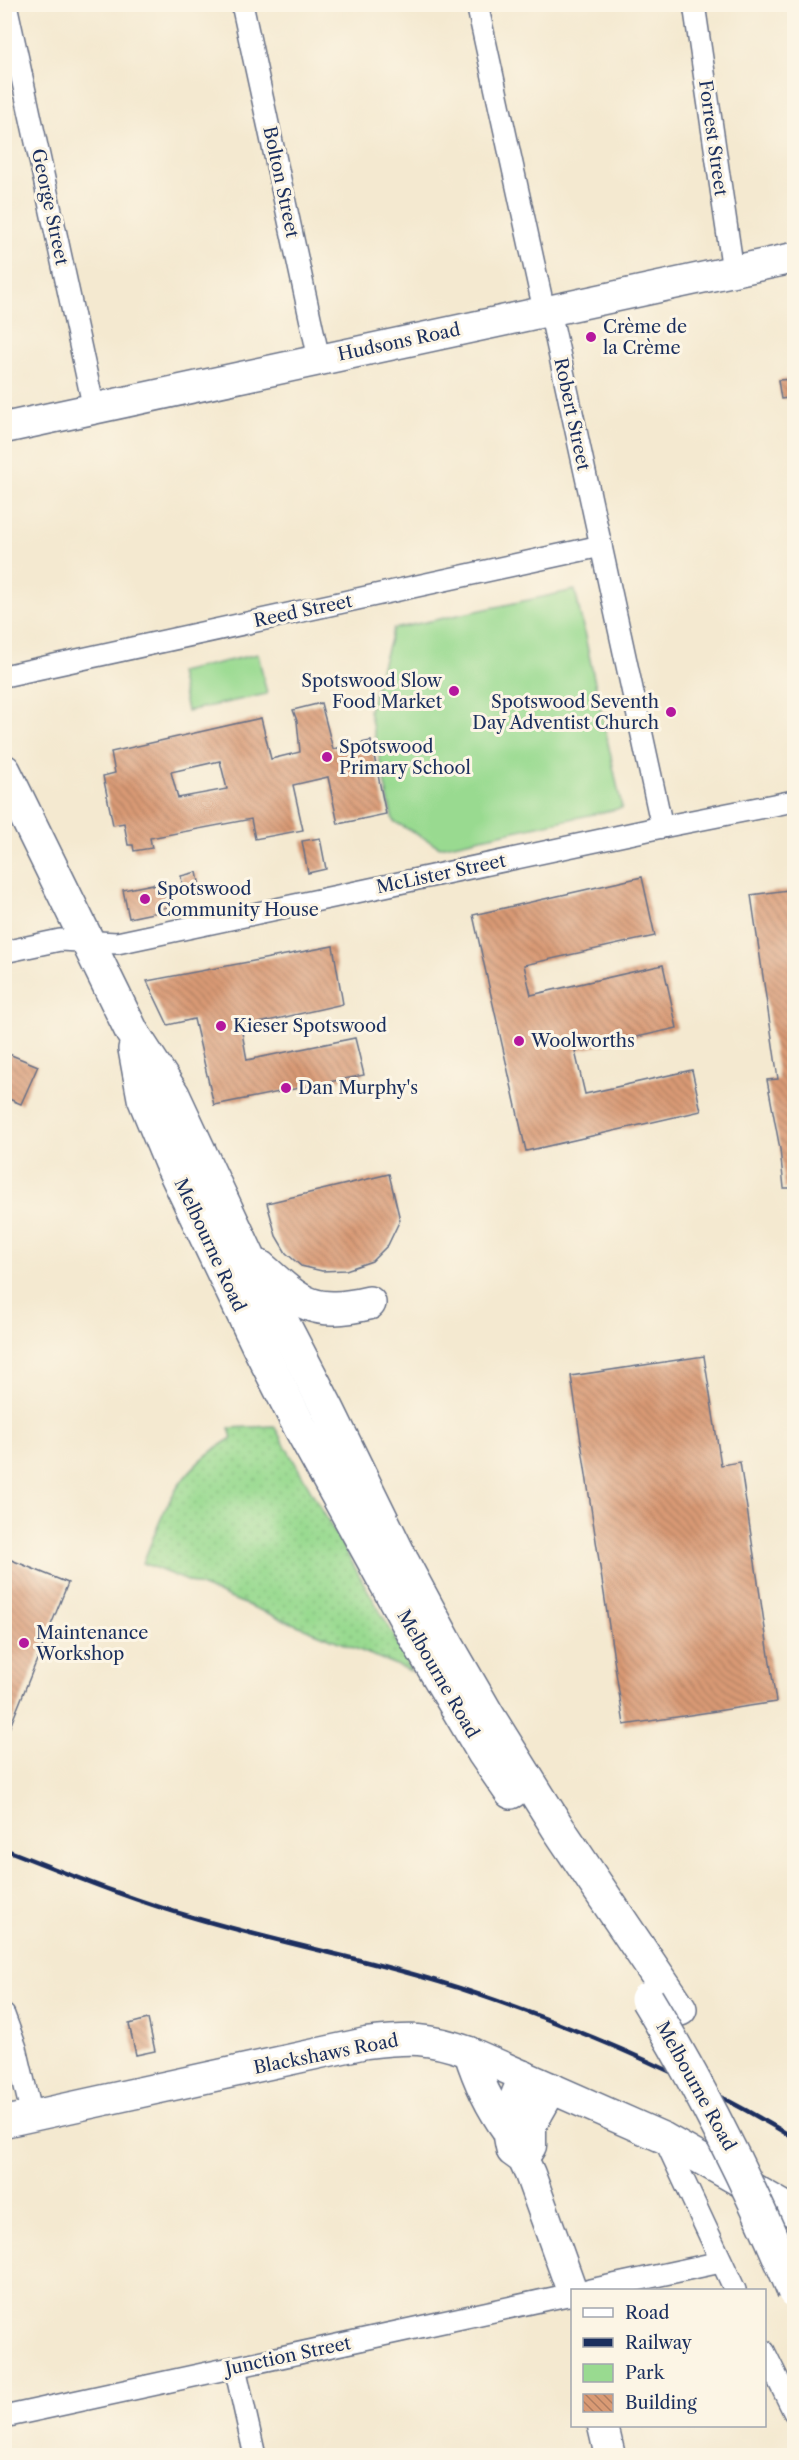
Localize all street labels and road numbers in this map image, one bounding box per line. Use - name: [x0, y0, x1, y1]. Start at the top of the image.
- street label: Forrest Street: [694, 79, 732, 198]
- street label: Bolton Street: [258, 124, 304, 240]
- street label: George Street: [27, 147, 73, 268]
- street label: Hudsons Road: [336, 318, 462, 366]
- street label: Robert Street: [549, 356, 595, 473]
- street label: Reed Street: [252, 590, 355, 632]
- street label: McLister Street: [374, 849, 508, 898]
- street label: Melbourne Road: [170, 1175, 251, 1315]
- street label: Melbourne Road: [392, 1606, 484, 1742]
- street label: Melbourne Road: [651, 2018, 741, 2155]
- street label: Blackshaws Road: [252, 2029, 400, 2079]
- street label: Junction Street: [220, 2332, 353, 2381]

